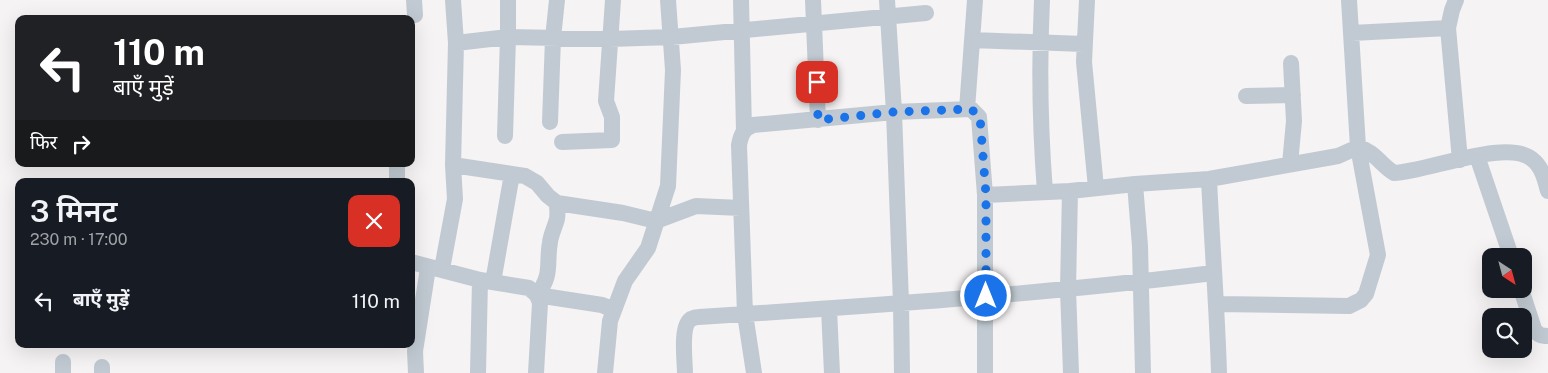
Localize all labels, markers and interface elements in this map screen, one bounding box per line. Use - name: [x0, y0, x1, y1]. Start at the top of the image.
- text: 110 m: [113, 32, 205, 73]
- icon: left: [30, 35, 95, 100]
- pin: [796, 61, 838, 103]
- icon: arrive: [803, 68, 831, 96]
- text: बाएँ मुड़ें: [113, 74, 174, 100]
- icon: right: [67, 130, 95, 158]
- text: फिर: [30, 131, 57, 153]
- text: 3 मिनट: [30, 193, 117, 229]
- button: close: [348, 195, 400, 247]
- text: 230 m · 17:00: [30, 230, 128, 249]
- north arrow: [1482, 248, 1532, 298]
- map controls: [1482, 248, 1532, 358]
- position arrow: [959, 269, 1011, 321]
- icon: left: [30, 287, 58, 315]
- text: बाएँ मुड़ें: [73, 288, 129, 310]
- text: 110 m: [352, 290, 400, 312]
- button: search: [1482, 308, 1532, 358]

